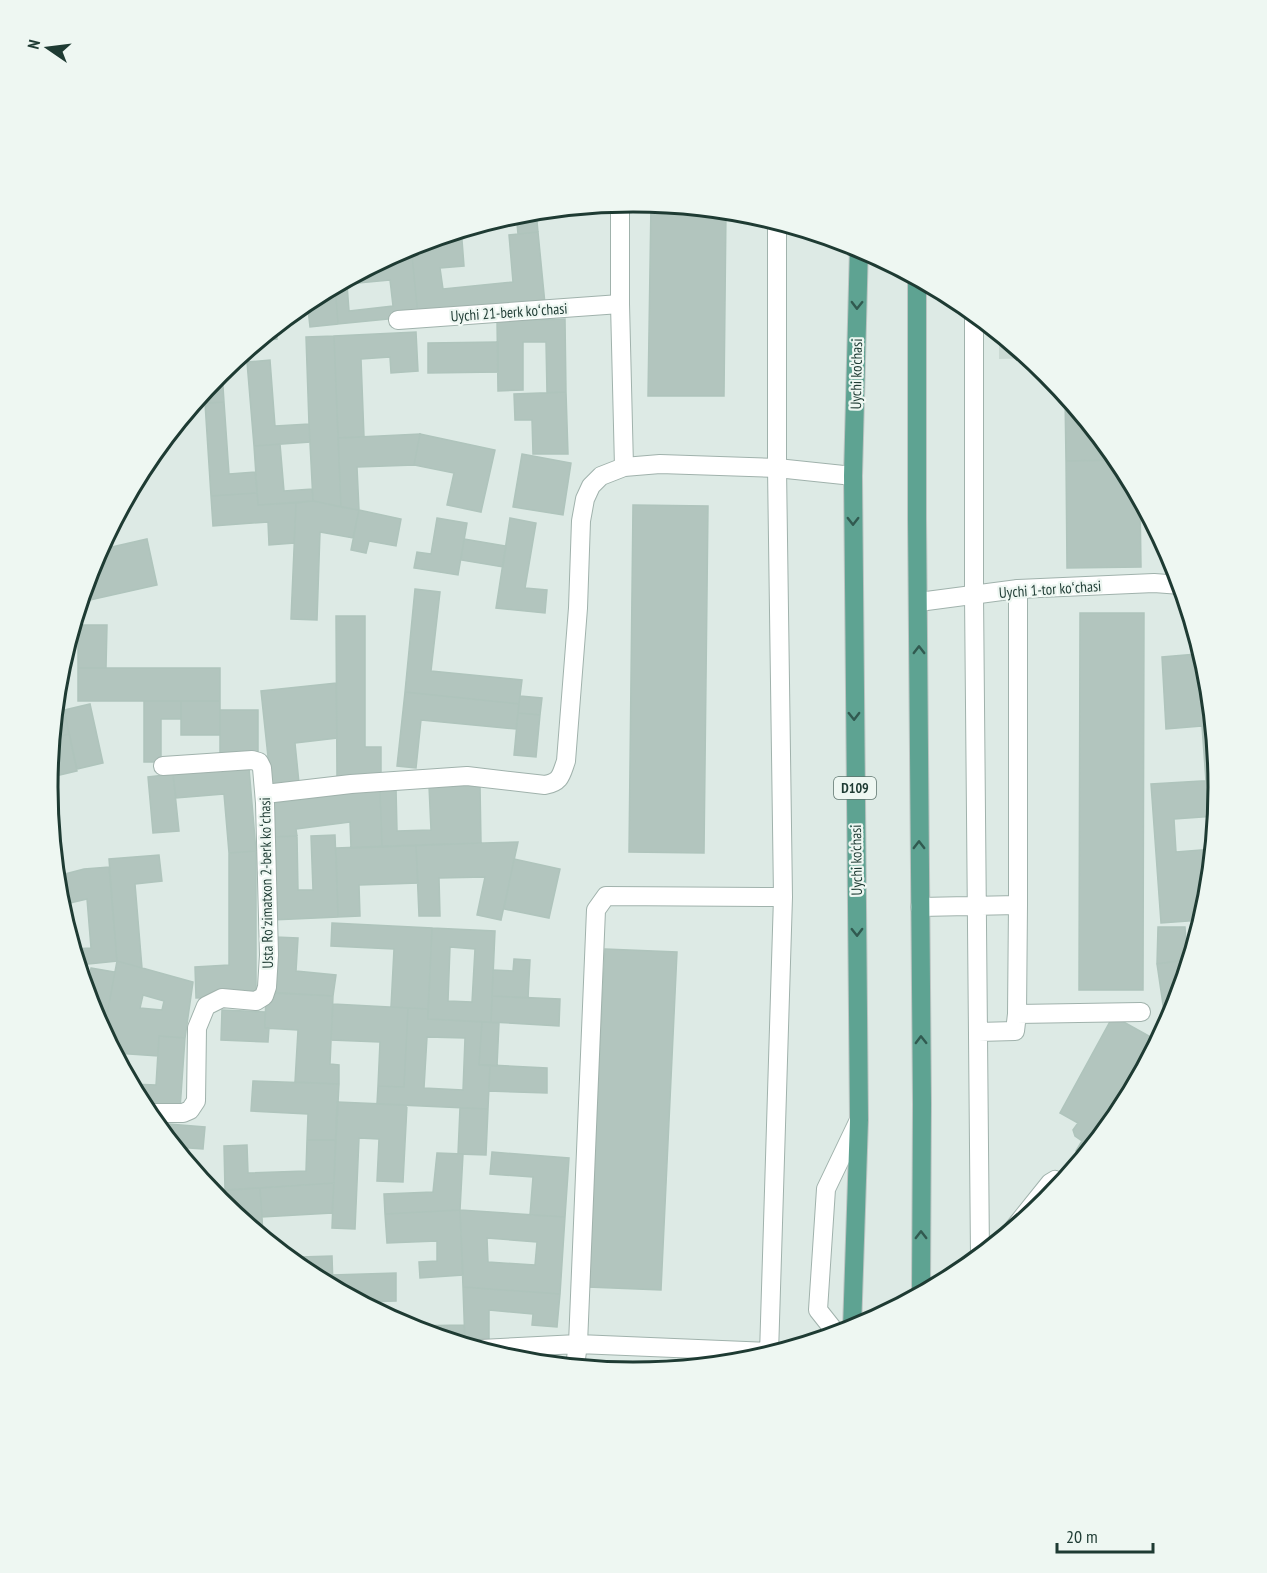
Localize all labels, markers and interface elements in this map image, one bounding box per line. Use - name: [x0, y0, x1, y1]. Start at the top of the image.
- north arrow: [18, 18, 78, 78]
- text: N: [23, 38, 44, 51]
- street label: Uychi 21-berk koʻchasi: [450, 298, 568, 326]
- one-way arrow: [851, 300, 864, 309]
- street label: Uychi ko'chasi: [846, 338, 866, 410]
- one-way arrow: [847, 516, 859, 525]
- street label: Uychi 1-tor koʻchasi: [998, 576, 1102, 602]
- one-way arrow: [913, 646, 925, 655]
- one-way arrow: [848, 711, 860, 720]
- road number: D109: [834, 777, 876, 799]
- street label: Usta Roʻzimatxon 2-berk koʻchasi: [255, 797, 277, 969]
- street label: Uychi ko'chasi: [846, 824, 866, 896]
- one-way arrow: [913, 841, 925, 850]
- one-way arrow: [851, 927, 863, 936]
- one-way arrow: [915, 1036, 928, 1045]
- one-way arrow: [915, 1231, 927, 1240]
- scale bar: [1057, 1516, 1153, 1554]
- text: 20 m: [1066, 1525, 1098, 1548]

